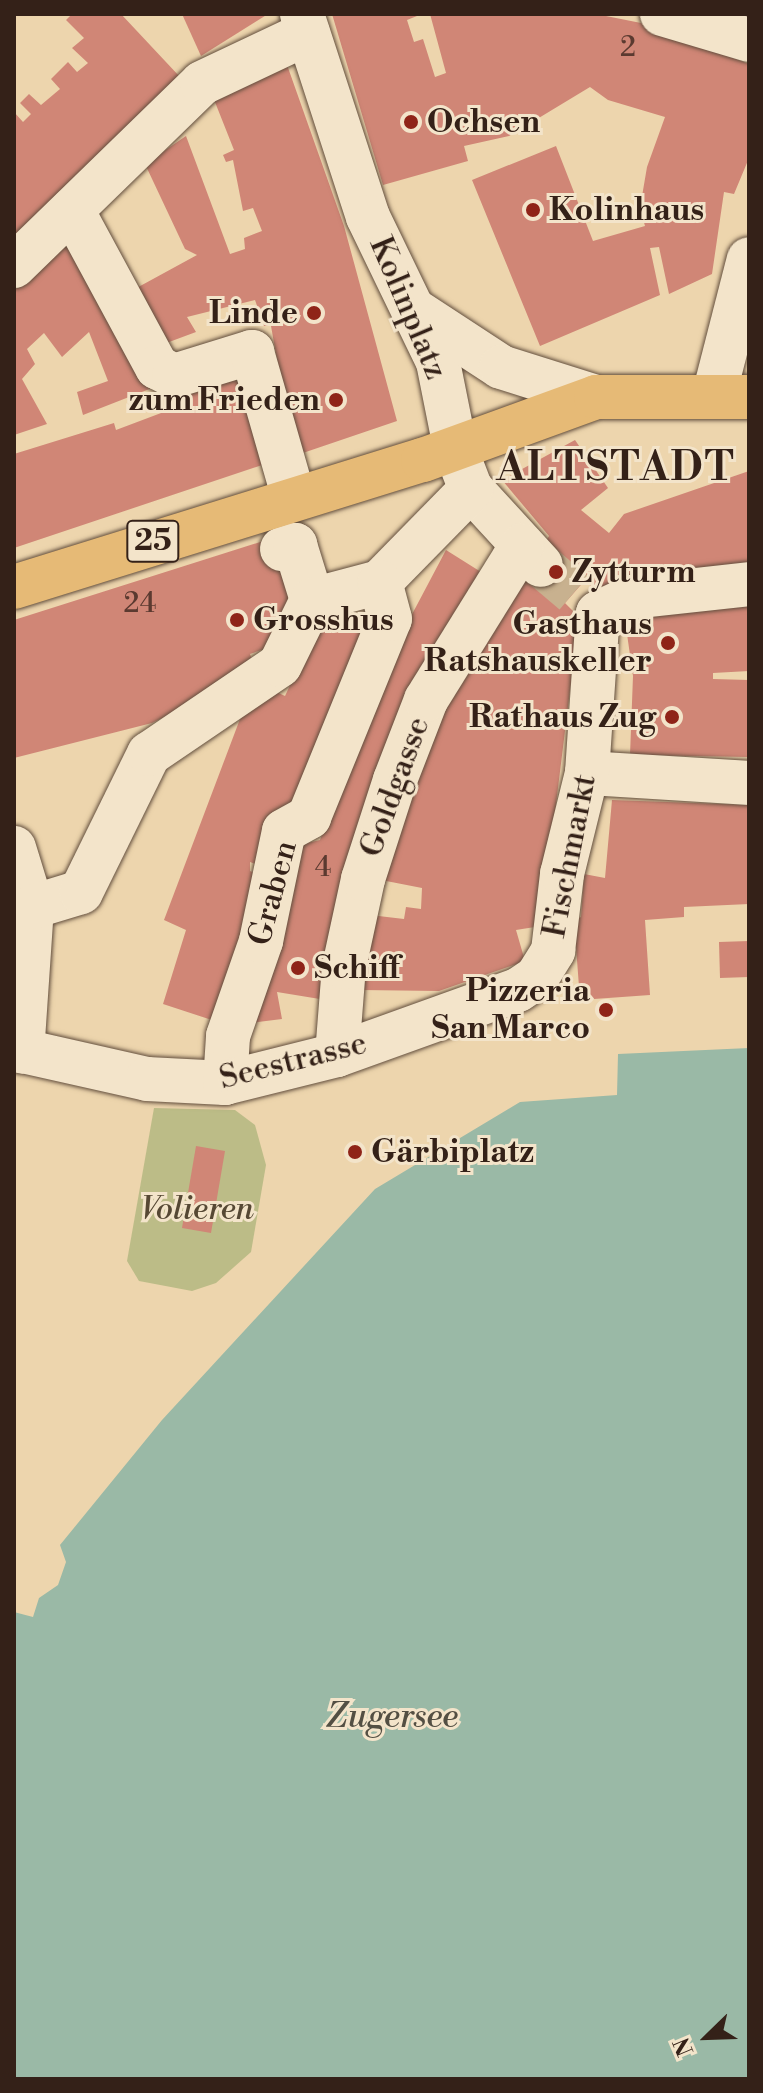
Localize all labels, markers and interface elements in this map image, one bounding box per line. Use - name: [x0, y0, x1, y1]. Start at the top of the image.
- house number: 2: [620, 31, 636, 65]
- place label: Ochsen: [427, 103, 540, 141]
- marker: Ochsen: [402, 113, 420, 131]
- place label: Kolinhaus: [549, 191, 704, 229]
- marker: Kolinhaus: [524, 201, 542, 219]
- street label: Kolinplatz: [361, 231, 455, 385]
- place label: Linde: [209, 294, 298, 332]
- marker: Linde: [305, 304, 323, 322]
- place label: zum Frieden: [128, 381, 320, 419]
- marker: zum Frieden: [327, 391, 345, 409]
- district label: ALTSTADT: [496, 444, 736, 492]
- road number: 25: [125, 515, 181, 567]
- place label: Zytturm: [572, 553, 696, 591]
- marker: Zytturm: [547, 563, 565, 581]
- house number: 24: [124, 587, 156, 621]
- place label: Grosshus: [253, 601, 394, 639]
- place label: Gasthaus Ratshauskeller: [424, 606, 652, 681]
- marker: Grosshus: [228, 611, 246, 629]
- marker: Gasthaus Ratshauskeller: [659, 634, 677, 652]
- place label: Rathaus Zug: [469, 698, 656, 736]
- marker: Rathaus Zug: [663, 708, 681, 726]
- street label: Goldgasse: [352, 712, 438, 862]
- street label: Fischmarkt: [535, 771, 605, 941]
- street label: Graben: [241, 836, 305, 950]
- house number: 4: [315, 851, 331, 885]
- place label: Schiff: [314, 949, 400, 987]
- marker: Schiff: [289, 959, 307, 977]
- place label: Pizzeria San Marco: [431, 973, 590, 1048]
- marker: Pizzeria San Marco: [597, 1001, 615, 1019]
- street label: Seestrasse: [215, 1024, 371, 1098]
- place label: Gärbiplatz: [371, 1133, 534, 1171]
- marker: Gärbiplatz: [346, 1143, 364, 1161]
- park label: Volieren: [140, 1190, 254, 1228]
- water label: Zugersee: [326, 1698, 458, 1738]
- north arrow: [667, 1997, 747, 2077]
- text: N: [669, 2033, 700, 2060]

